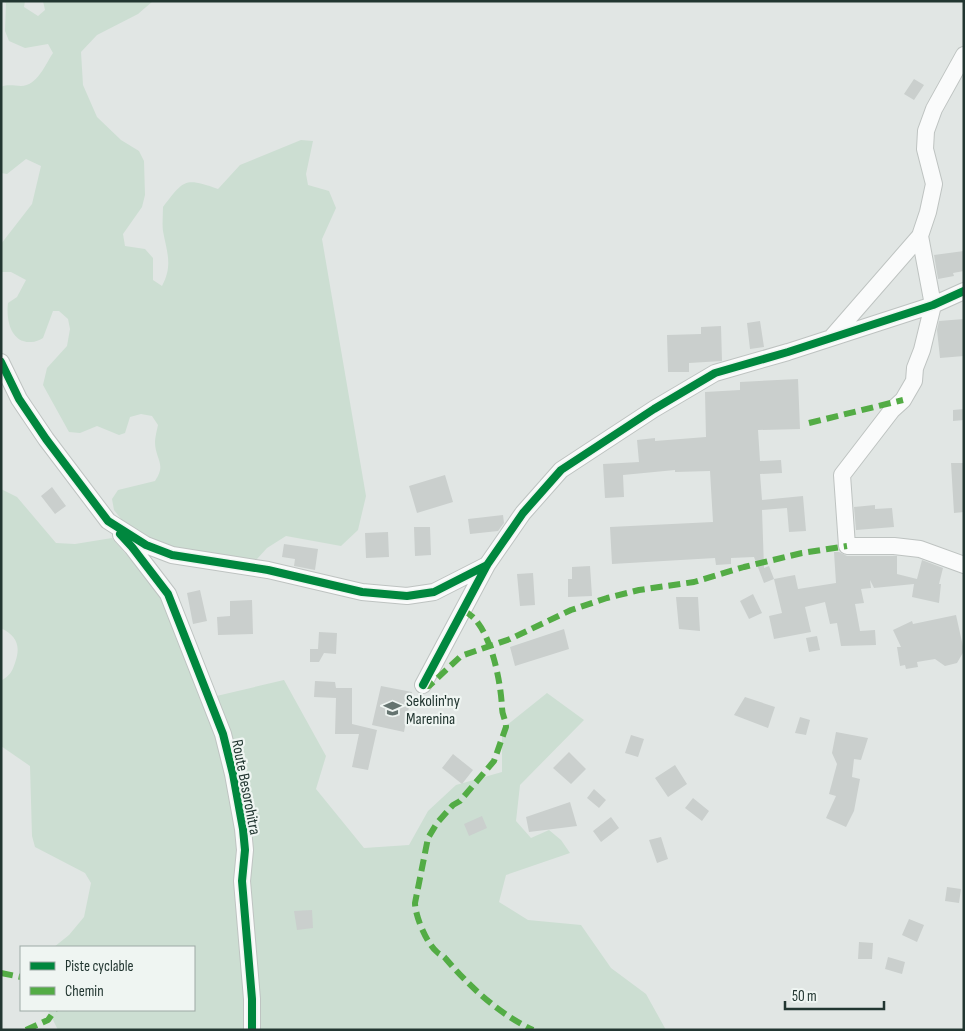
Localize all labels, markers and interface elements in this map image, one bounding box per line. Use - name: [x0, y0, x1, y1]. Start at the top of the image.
- place label: Sekolin'ny Marenina: [406, 692, 460, 729]
- school or university icon: Sekolin'ny Marenina: [382, 699, 402, 719]
- street label: Route Besorohitra: [227, 738, 264, 836]
- legend: [20, 946, 195, 1011]
- text: Piste cyclable: [65, 957, 134, 976]
- scale bar: [785, 978, 884, 1010]
- text: Chemin: [65, 982, 104, 1001]
- text: 50 m: [792, 987, 817, 1006]

